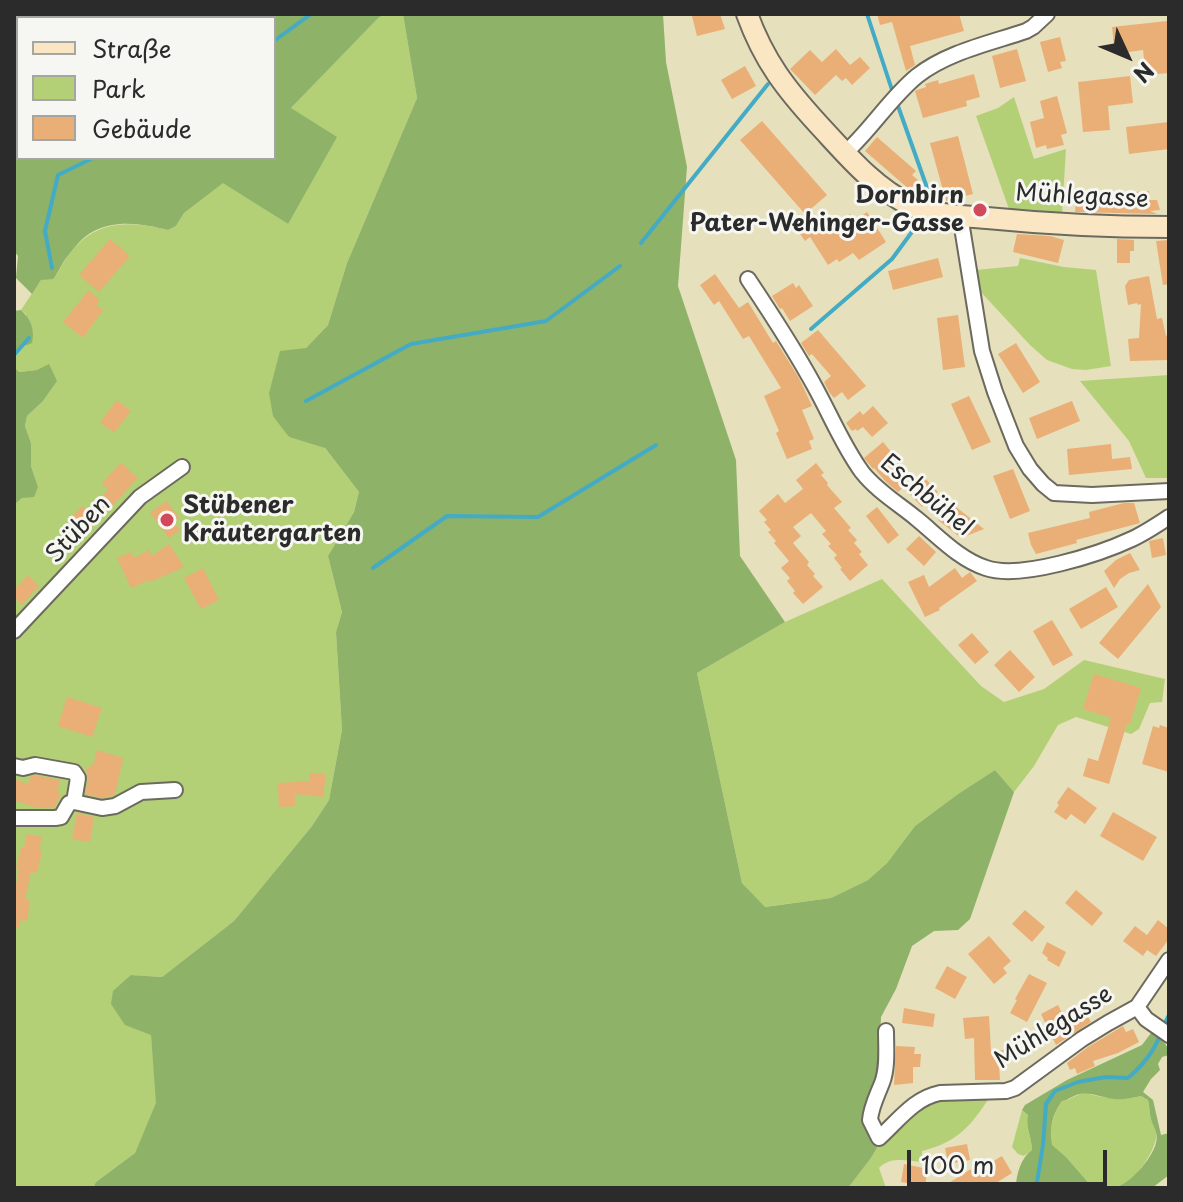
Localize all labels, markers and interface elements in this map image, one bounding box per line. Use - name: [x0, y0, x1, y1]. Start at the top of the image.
- legend: [16, 16, 276, 160]
- north arrow: [1087, 16, 1167, 96]
- text: Straße: [92, 30, 171, 66]
- text: N: [1127, 55, 1163, 91]
- text: Park: [92, 70, 146, 106]
- text: Gebäude: [92, 110, 192, 146]
- street label: Mühlegasse: [1015, 179, 1149, 215]
- place label: Dornbirn Pater-Wehinger-Gasse: [690, 182, 964, 238]
- marker: Dornbirn Pater-Wehinger-Gasse: [971, 201, 989, 219]
- street label: Eschbühel: [874, 449, 978, 543]
- street label: Stüben: [41, 490, 117, 570]
- place label: Stübener Kräutergarten: [183, 492, 362, 548]
- marker: Stübener Kräutergarten: [158, 511, 176, 529]
- street label: Mühlegasse: [990, 980, 1118, 1076]
- scale bar: [911, 1134, 1111, 1184]
- text: 100 m: [921, 1146, 994, 1182]

